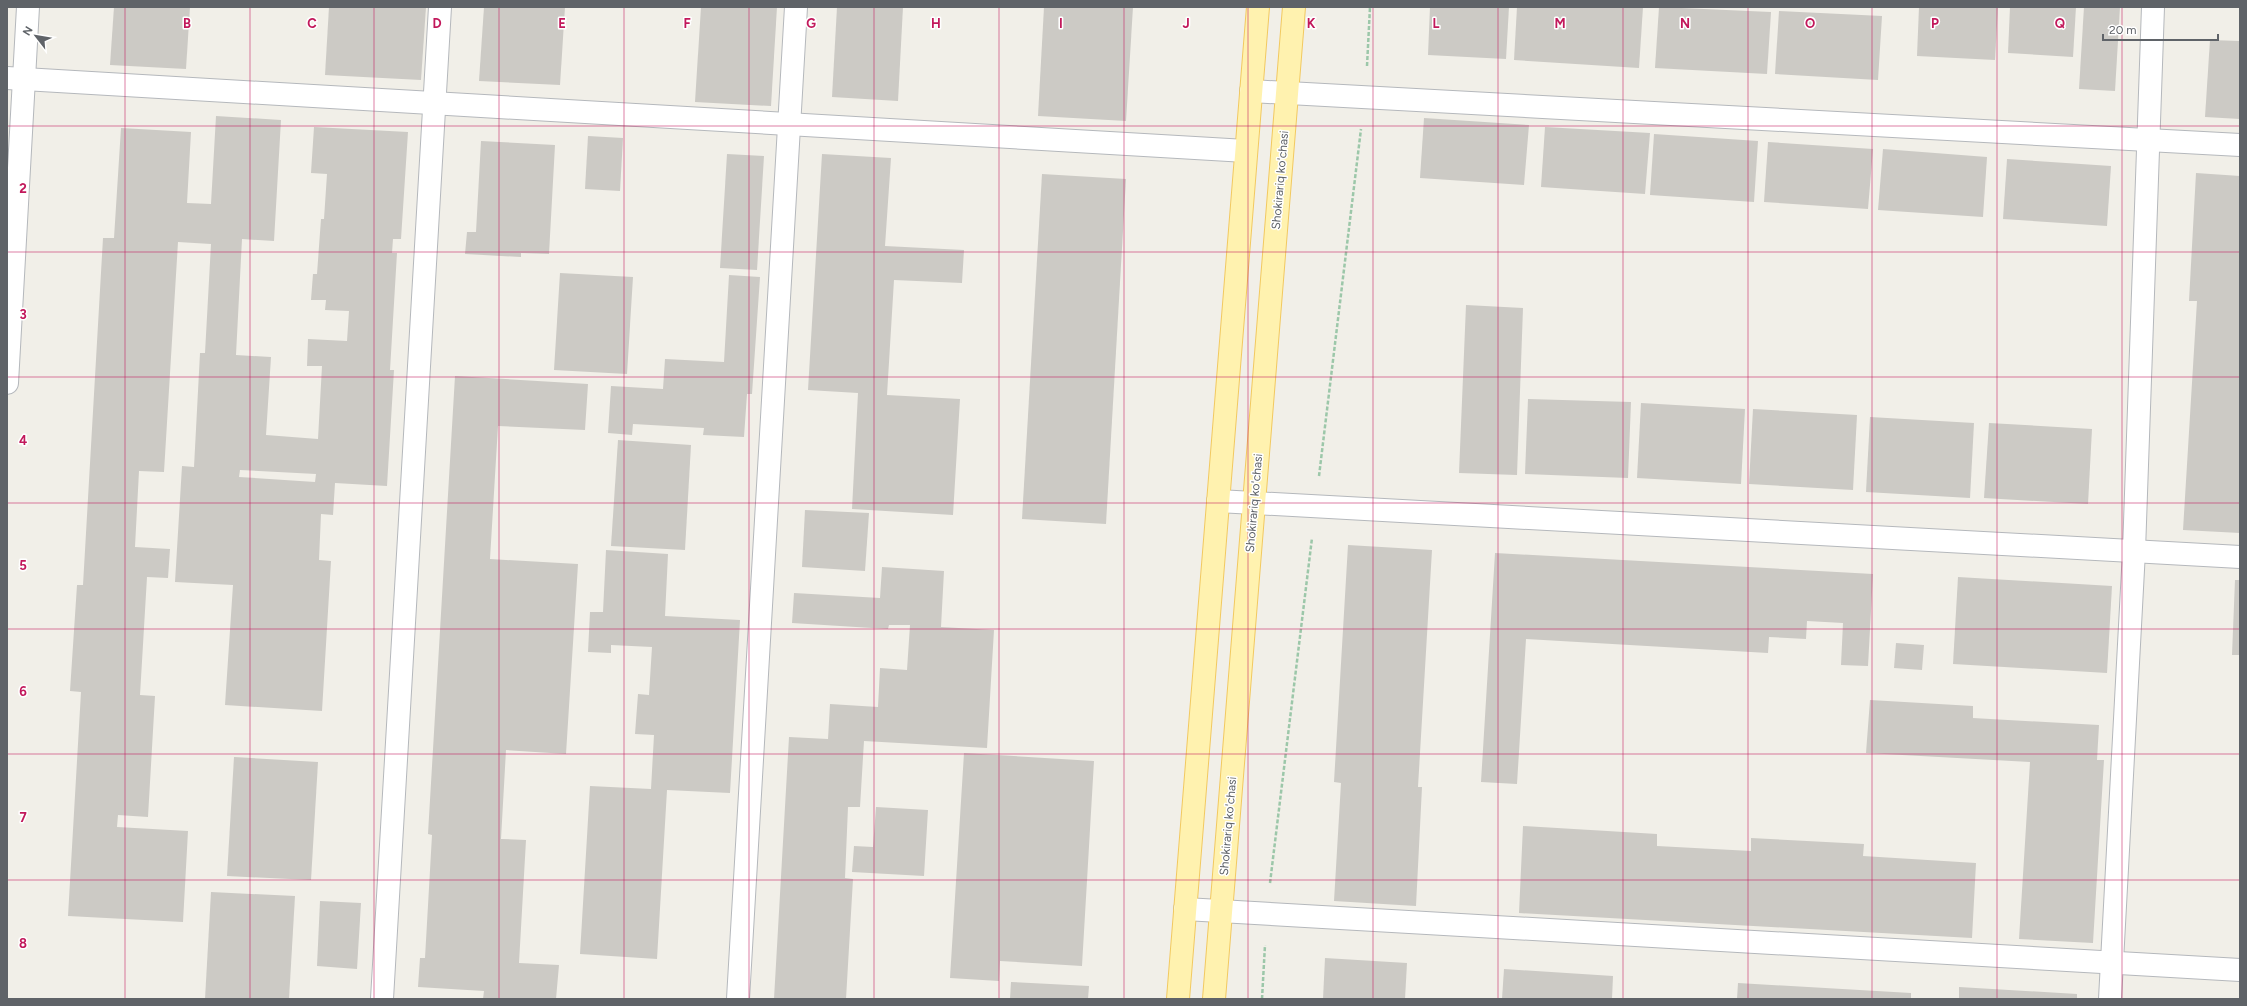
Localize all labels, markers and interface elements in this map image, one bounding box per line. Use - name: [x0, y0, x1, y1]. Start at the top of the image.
- north arrow: [16, 16, 56, 56]
- text: B: [183, 16, 191, 31]
- text: C: [307, 16, 317, 31]
- text: D: [432, 16, 442, 31]
- text: E: [558, 16, 566, 31]
- text: F: [683, 16, 691, 31]
- text: G: [806, 16, 816, 31]
- text: H: [931, 16, 941, 31]
- text: I: [1059, 16, 1063, 31]
- text: J: [1182, 16, 1190, 31]
- text: K: [1307, 16, 1316, 31]
- text: L: [1433, 16, 1440, 31]
- text: M: [1554, 16, 1566, 31]
- text: N: [1680, 16, 1690, 31]
- text: O: [1805, 16, 1815, 31]
- text: P: [1931, 16, 1939, 31]
- text: Q: [2055, 16, 2065, 31]
- scale bar: [2103, 16, 2218, 42]
- text: 20 m: [2109, 23, 2137, 37]
- text: N: [20, 24, 36, 38]
- street label: Shokirariq ko'chasi: [1269, 130, 1291, 230]
- text: 2: [19, 181, 27, 196]
- text: 3: [19, 307, 27, 322]
- text: 4: [19, 433, 27, 448]
- street label: Shokirariq ko'chasi: [1243, 453, 1265, 553]
- text: 5: [19, 558, 27, 573]
- text: 6: [19, 684, 27, 699]
- street label: Shokirariq ko'chasi: [1217, 776, 1239, 876]
- text: 7: [19, 810, 27, 825]
- text: 8: [19, 936, 27, 951]

